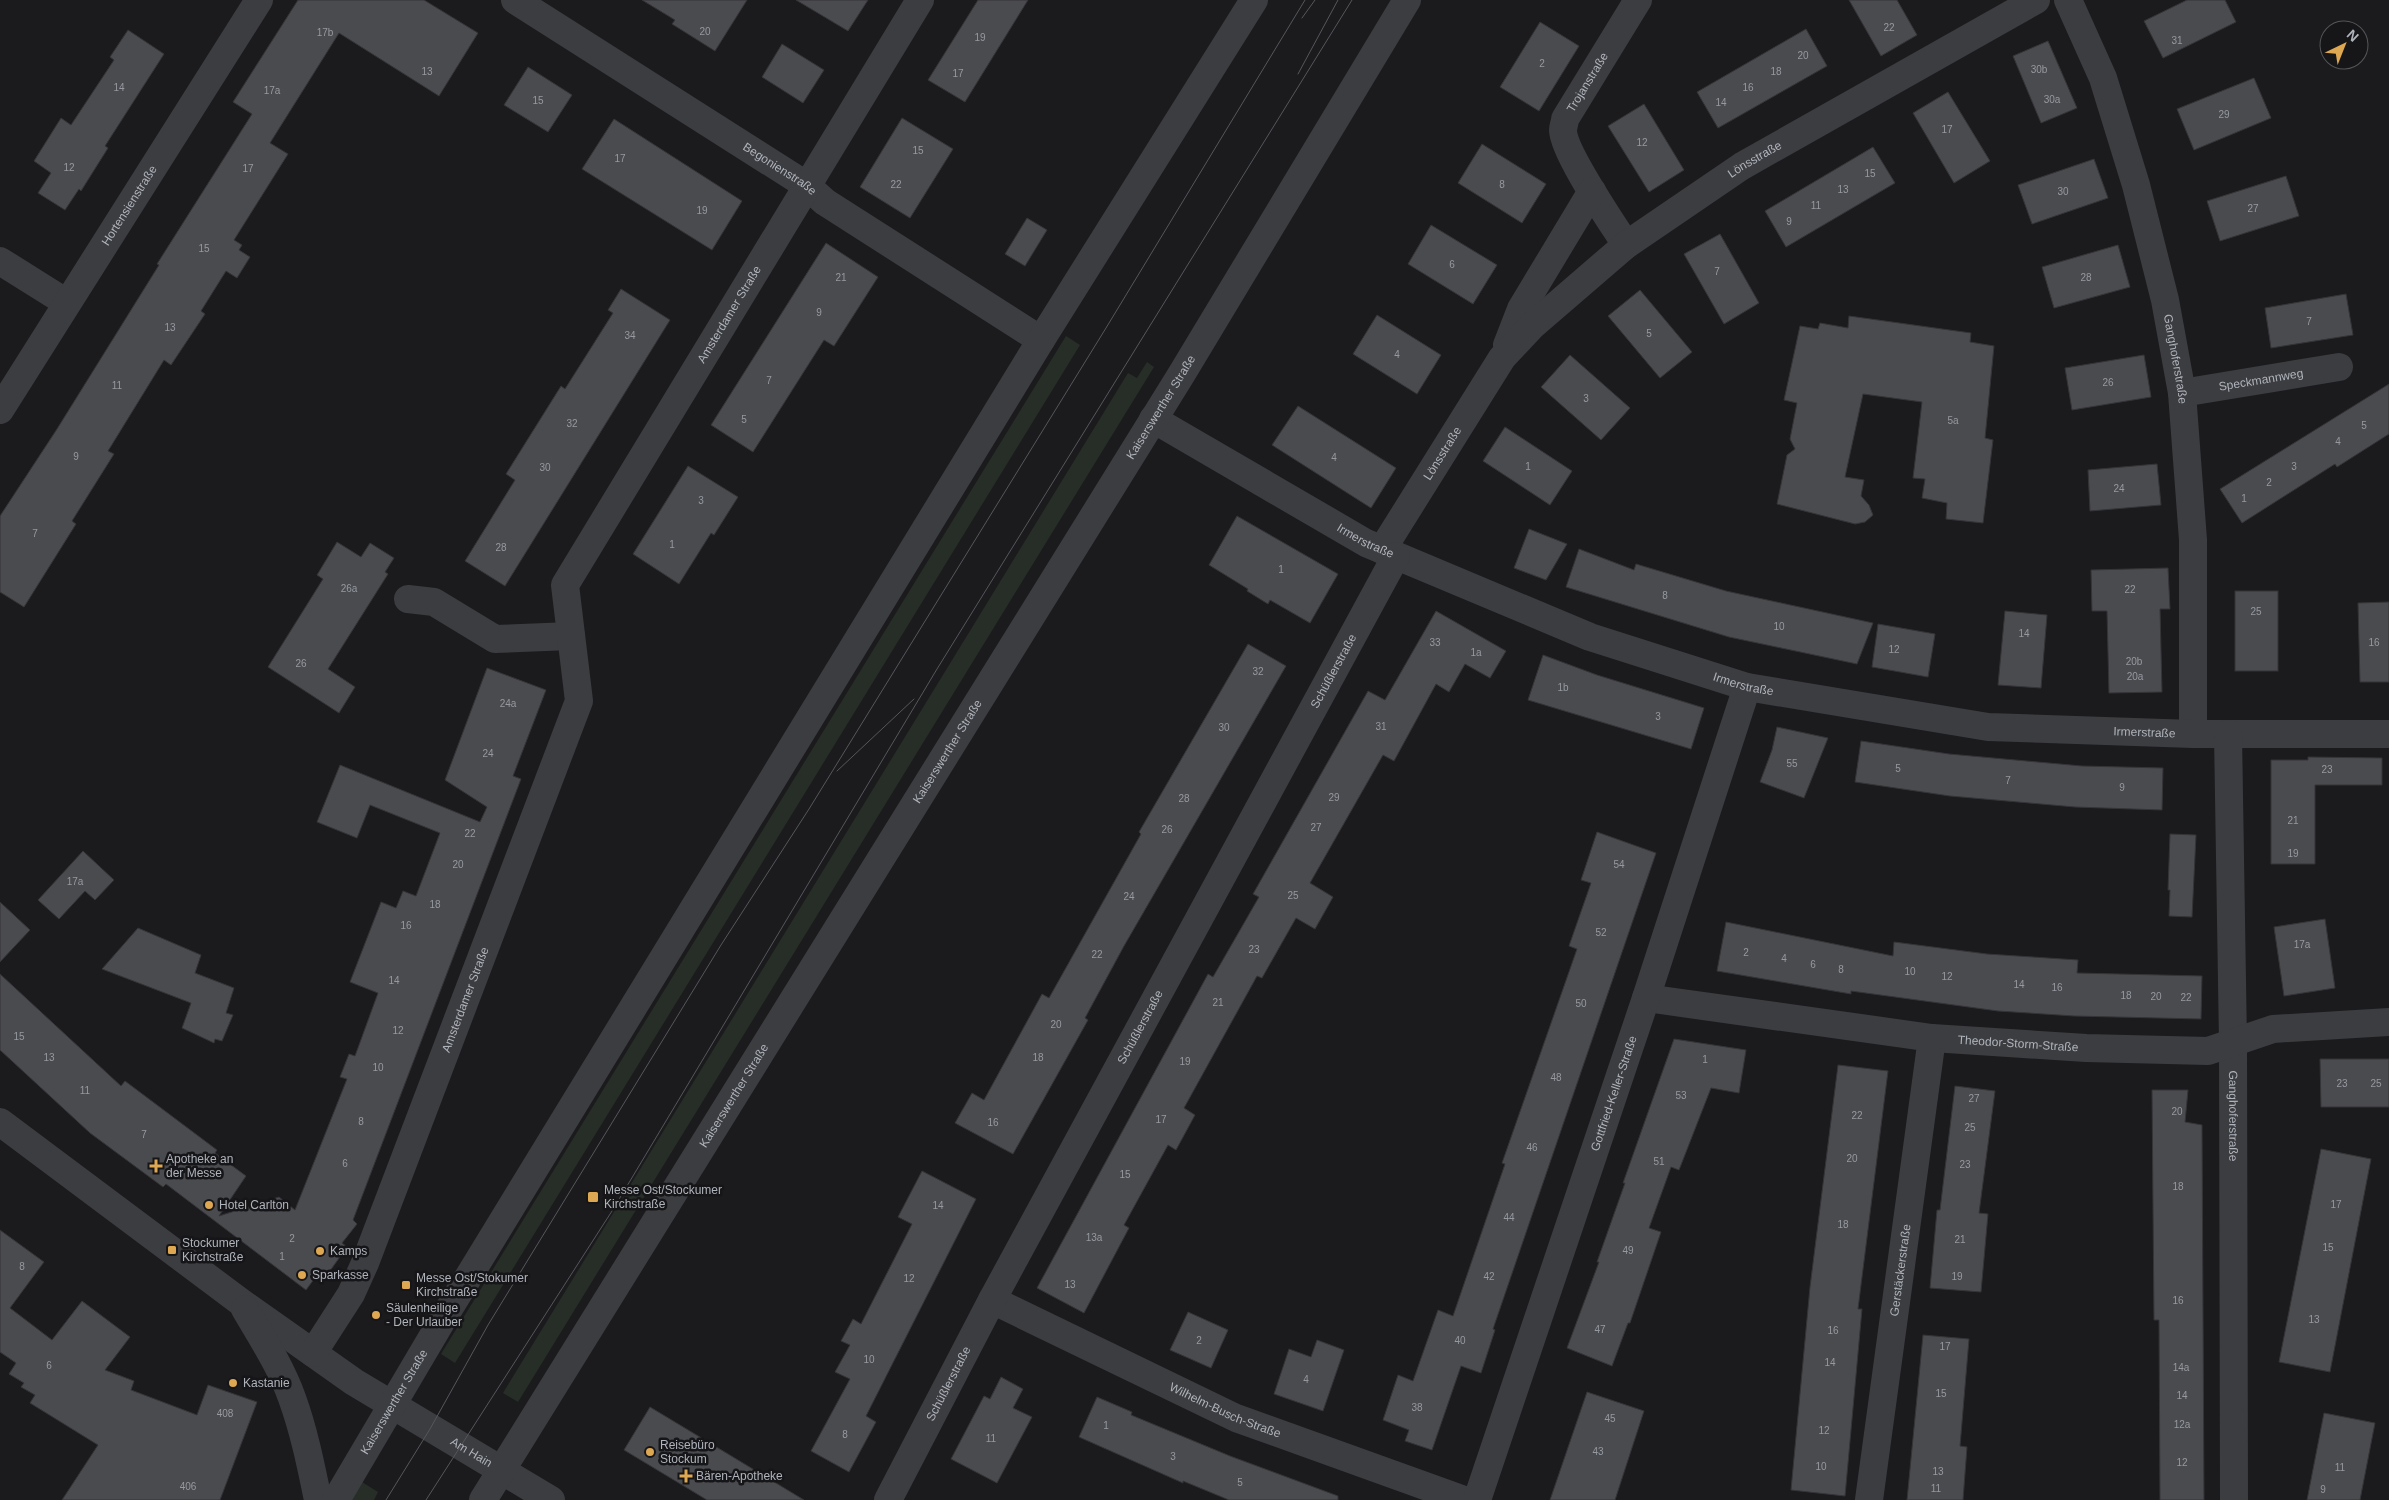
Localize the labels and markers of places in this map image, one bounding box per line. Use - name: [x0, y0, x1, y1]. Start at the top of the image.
- place label: Apotheke an der Messe: [166, 1152, 233, 1180]
- marker: Apotheke an der Messe: [150, 1160, 162, 1172]
- place label: Messe Ost/Stockumer Kirchstraße: [604, 1183, 722, 1211]
- marker: Messe Ost/Stockumer Kirchstraße: [586, 1190, 600, 1204]
- place label: Hotel Carlton: [219, 1198, 289, 1212]
- marker: Hotel Carlton: [203, 1199, 215, 1211]
- place label: Stockumer Kirchstraße: [182, 1236, 244, 1264]
- marker: Stockumer Kirchstraße: [166, 1244, 178, 1256]
- place label: Kamps: [330, 1244, 367, 1258]
- marker: Kamps: [314, 1245, 326, 1257]
- place label: Sparkasse: [312, 1268, 369, 1282]
- marker: Sparkasse: [296, 1269, 308, 1281]
- place label: Messe Ost/Stokumer Kirchstraße: [416, 1271, 528, 1299]
- marker: Messe Ost/Stokumer Kirchstraße: [400, 1279, 412, 1291]
- place label: Säulenheilige - Der Urlauber: [386, 1301, 462, 1329]
- marker: Säulenheilige - Der Urlauber: [370, 1309, 382, 1321]
- place label: Kastanie: [243, 1376, 290, 1390]
- marker: Kastanie: [227, 1377, 239, 1389]
- place label: Reisebüro Stockum: [660, 1438, 715, 1466]
- marker: Reisebüro Stockum: [644, 1446, 656, 1458]
- place label: Bären-Apotheke: [696, 1469, 783, 1483]
- marker: Bären-Apotheke: [680, 1470, 692, 1482]

